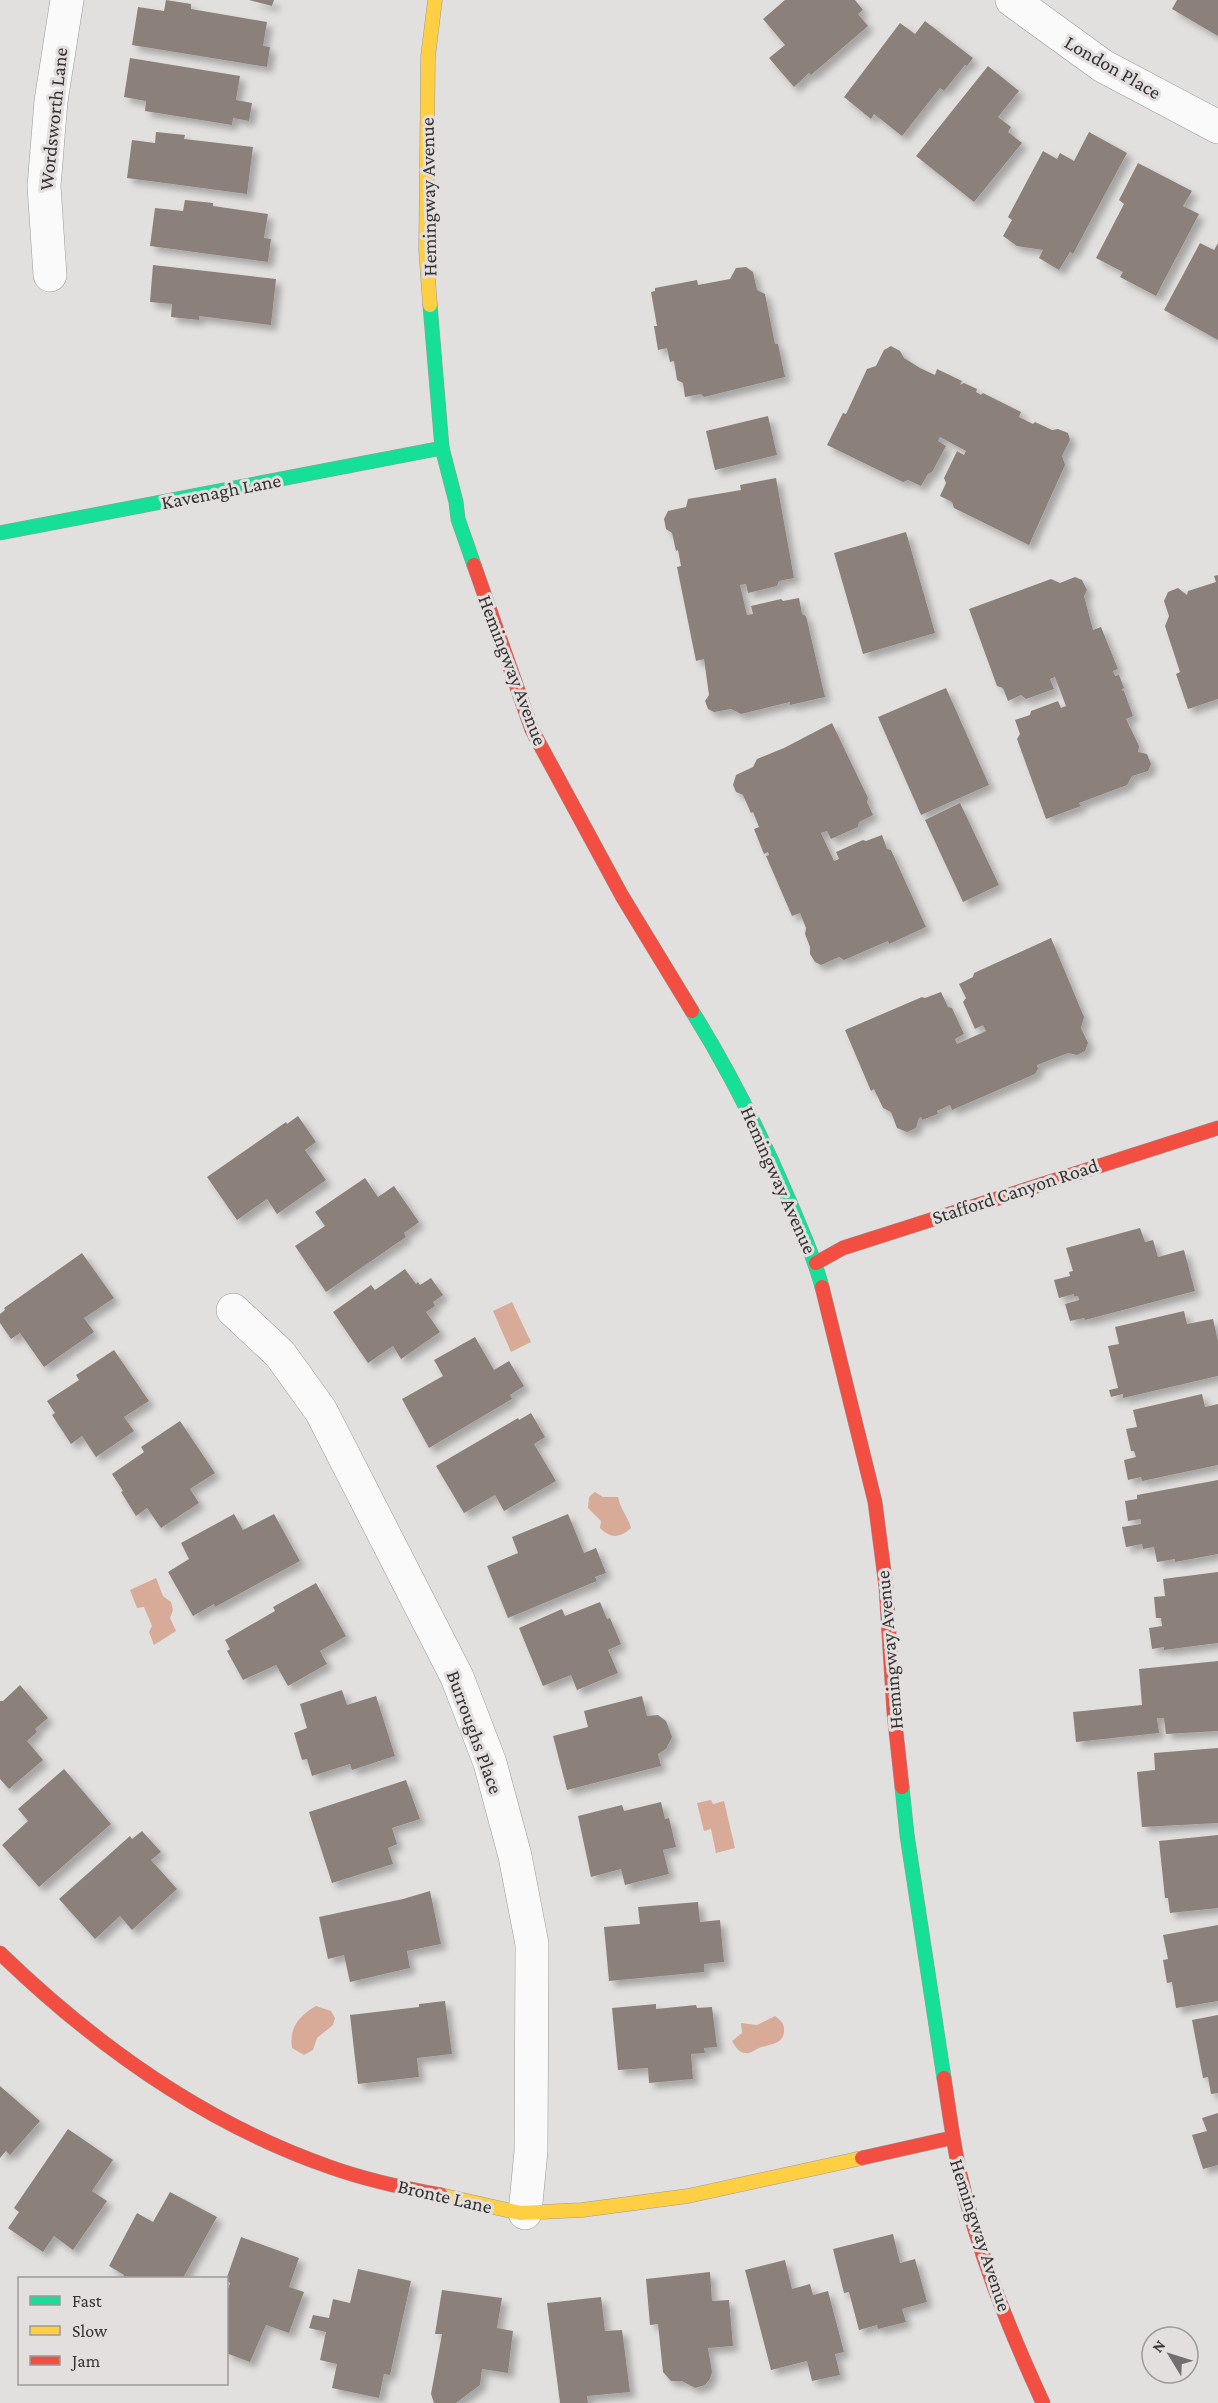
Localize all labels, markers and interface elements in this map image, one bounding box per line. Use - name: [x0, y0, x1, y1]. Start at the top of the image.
- street label: London Place: [1061, 31, 1165, 103]
- street label: Wordsworth Lane: [35, 46, 71, 192]
- street label: Hemingway Avenue: [416, 117, 441, 277]
- street label: Kavenagh Lane: [159, 469, 283, 514]
- street label: Hemingway Avenue: [473, 592, 552, 749]
- street label: Hemingway Avenue: [736, 1103, 822, 1258]
- street label: Stafford Canyon Road: [929, 1154, 1102, 1229]
- street label: Hemingway Avenue: [871, 1569, 908, 1730]
- street label: Burroughs Place: [442, 1667, 508, 1797]
- street label: Hemingway Avenue: [945, 2156, 1016, 2315]
- street label: Bronte Lane: [396, 2174, 494, 2218]
- legend: [18, 2277, 228, 2385]
- text: Fast: [72, 2291, 103, 2311]
- text: Slow: [72, 2321, 108, 2341]
- north arrow: [1140, 2325, 1200, 2385]
- text: N: [1149, 2336, 1169, 2356]
- text: Jam: [70, 2351, 101, 2371]

